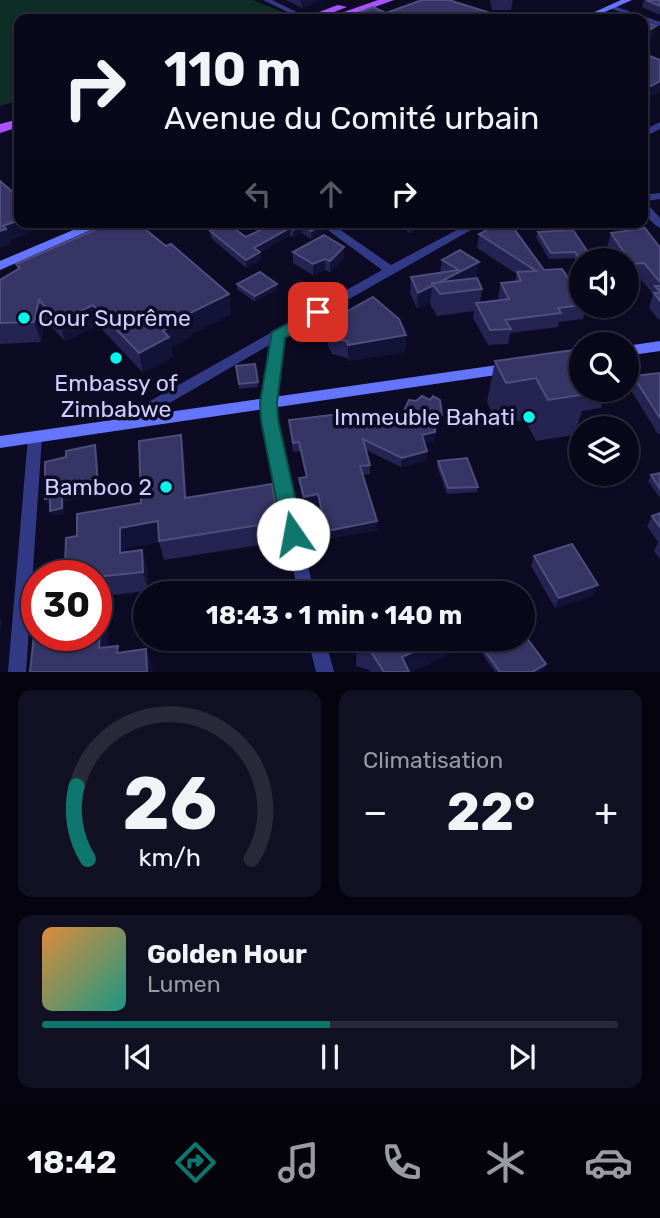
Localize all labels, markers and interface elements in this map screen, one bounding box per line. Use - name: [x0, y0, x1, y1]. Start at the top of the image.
- text: 110 m: [164, 40, 301, 98]
- icon: right: [49, 42, 140, 133]
- text: Avenue du Comité urbain: [164, 99, 539, 137]
- icon: left: [239, 175, 277, 213]
- icon: ahead: [312, 175, 350, 213]
- icon: right: [385, 175, 423, 213]
- map controls: [569, 248, 639, 486]
- button: sound: [569, 248, 639, 318]
- pin: [288, 282, 348, 342]
- icon: arrive: [299, 293, 337, 331]
- place label: Cour Suprême: [38, 304, 191, 332]
- marker: Cour Suprême: [16, 310, 32, 326]
- button: search: [569, 332, 639, 402]
- marker: Embassy of Zimbabwe: [108, 350, 124, 366]
- place label: Embassy of Zimbabwe: [54, 369, 178, 423]
- place label: Immeuble Bahati: [334, 403, 515, 431]
- marker: Immeuble Bahati: [521, 409, 537, 425]
- button: layers: [569, 416, 639, 486]
- place label: Bamboo 2: [44, 473, 152, 501]
- marker: Bamboo 2: [158, 479, 174, 495]
- position arrow: [256, 497, 330, 571]
- speed limit sign: 30: [21, 560, 112, 651]
- text: 18:43 · 1 min · 140 m: [206, 600, 462, 631]
- text: Climatisation: [363, 746, 503, 774]
- text: 26: [122, 762, 217, 848]
- text: 22°: [447, 781, 536, 843]
- text: −: [363, 789, 388, 835]
- text: +: [594, 789, 618, 835]
- text: km/h: [138, 843, 201, 872]
- text: Golden Hour: [147, 939, 307, 970]
- text: Lumen: [147, 970, 221, 998]
- icon: previous: [119, 1038, 157, 1076]
- icon: pause: [311, 1038, 349, 1076]
- icon: next: [503, 1038, 541, 1076]
- icon: directions: [171, 1138, 220, 1187]
- icon: music: [274, 1138, 323, 1187]
- icon: phone: [377, 1138, 426, 1187]
- icon: climate: [481, 1138, 530, 1187]
- icon: car: [584, 1138, 633, 1187]
- text: 18:42: [27, 1143, 117, 1181]

